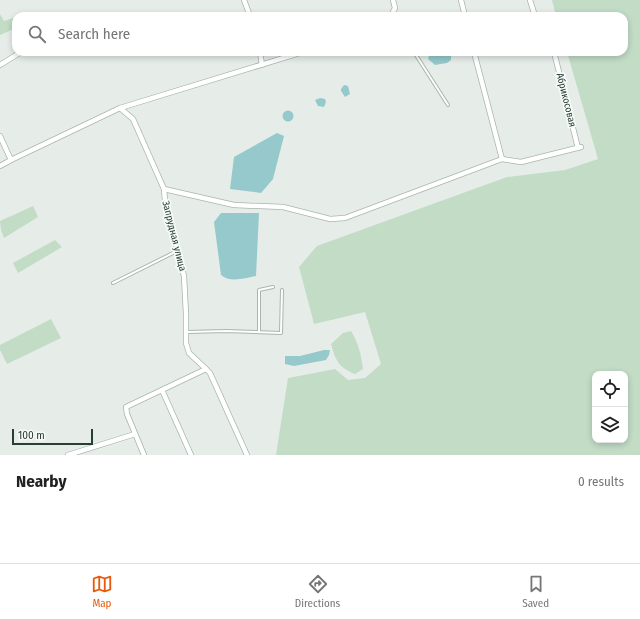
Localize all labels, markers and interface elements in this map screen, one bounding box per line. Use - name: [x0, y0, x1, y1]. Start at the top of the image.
- search box: [12, 12, 628, 56]
- icon: search: [26, 23, 48, 45]
- text: Search here: [58, 25, 130, 43]
- street label: Абрикосовая: [554, 72, 579, 128]
- street label: Запрудная улица: [159, 200, 189, 273]
- map controls: [592, 371, 628, 443]
- button: locate: [592, 371, 628, 407]
- button: layers: [592, 407, 628, 443]
- scale bar: [12, 427, 93, 446]
- text: 100 m: [18, 429, 45, 442]
- text: Nearby: [16, 471, 67, 492]
- text: 0 results: [578, 474, 624, 489]
- tab: Map: [91, 573, 113, 610]
- tab: Directions: [295, 573, 340, 610]
- tab: Saved: [522, 573, 549, 610]

